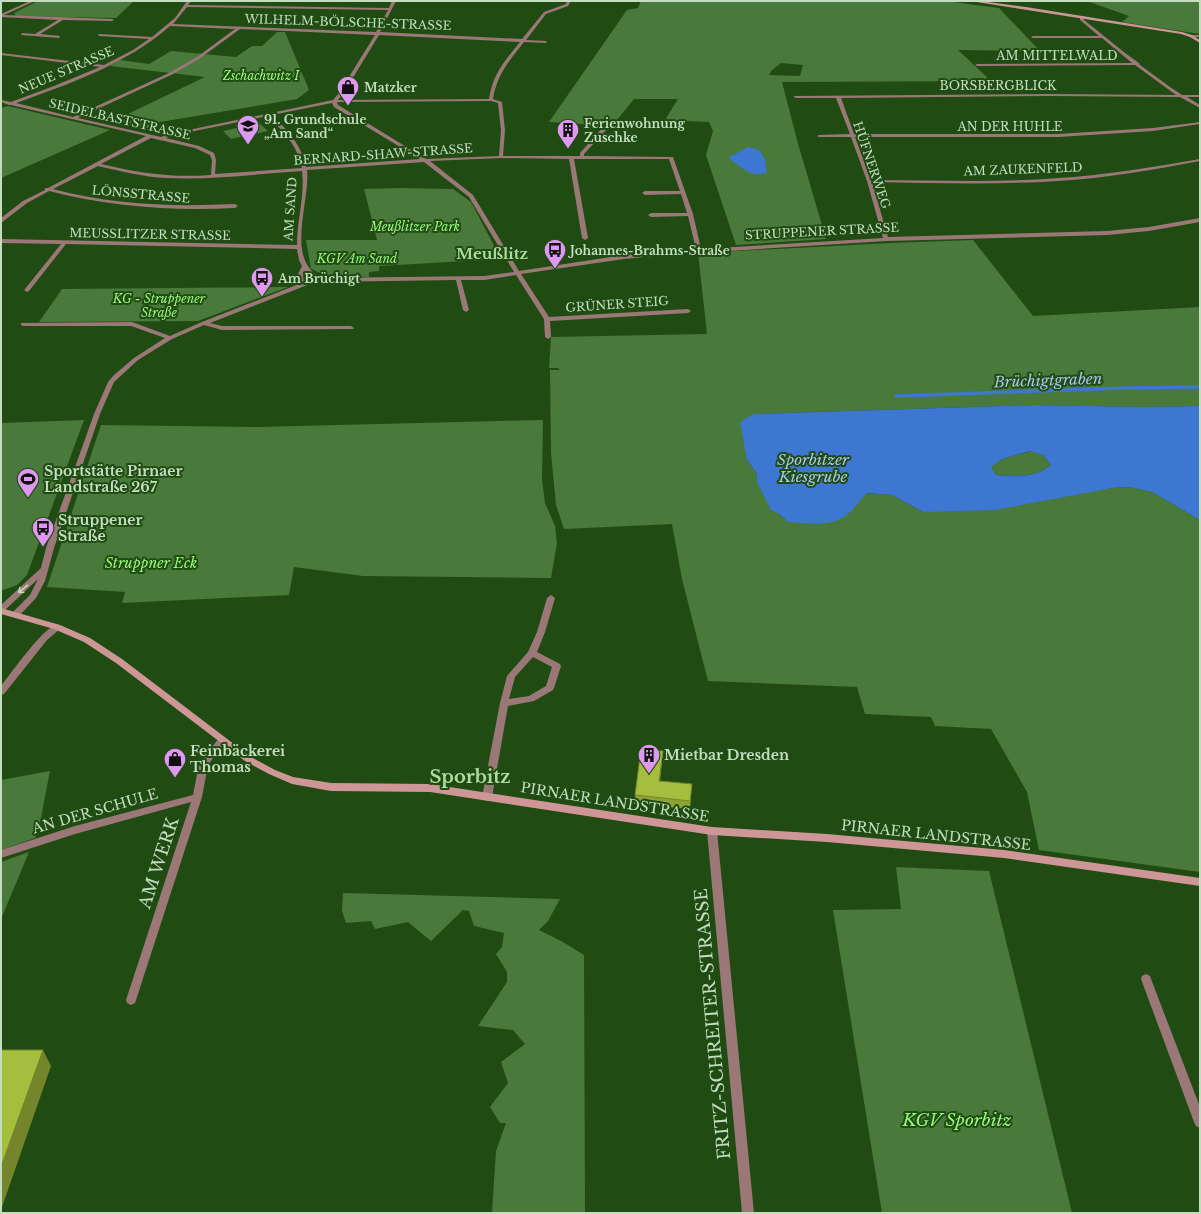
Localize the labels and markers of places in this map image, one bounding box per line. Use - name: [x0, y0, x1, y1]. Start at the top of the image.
- shop icon: Matzker: [335, 74, 361, 107]
- place label: Matzker: [364, 80, 417, 95]
- place label: 91. Grundschule „Am Sand“: [264, 112, 366, 141]
- school or university icon: 91. Grundschule „Am Sand“: [235, 113, 261, 146]
- place label: Ferienwohnung Zuschke: [584, 116, 685, 145]
- building icon: Ferienwohnung Zuschke: [555, 117, 581, 150]
- bus stop icon: Johannes-Brahms-Straße: [542, 237, 568, 270]
- place label: Johannes-Brahms-Straße: [567, 243, 730, 258]
- bus stop icon: Am Brüchigt: [249, 265, 275, 298]
- place label: Am Brüchigt: [277, 271, 360, 286]
- place label: Sportstätte Pirnaer Landstraße 267: [44, 462, 182, 496]
- sports icon: Sportstätte Pirnaer Landstraße 267: [15, 466, 41, 499]
- place label: Struppener Straße: [58, 511, 143, 545]
- bus stop icon: Struppener Straße: [30, 515, 56, 548]
- place label: Feinbäckerei Thomas: [190, 742, 285, 776]
- building icon: Mietbar Dresden: [636, 742, 662, 775]
- shop icon: Feinbäckerei Thomas: [162, 746, 188, 779]
- place label: Mietbar Dresden: [664, 746, 789, 764]

